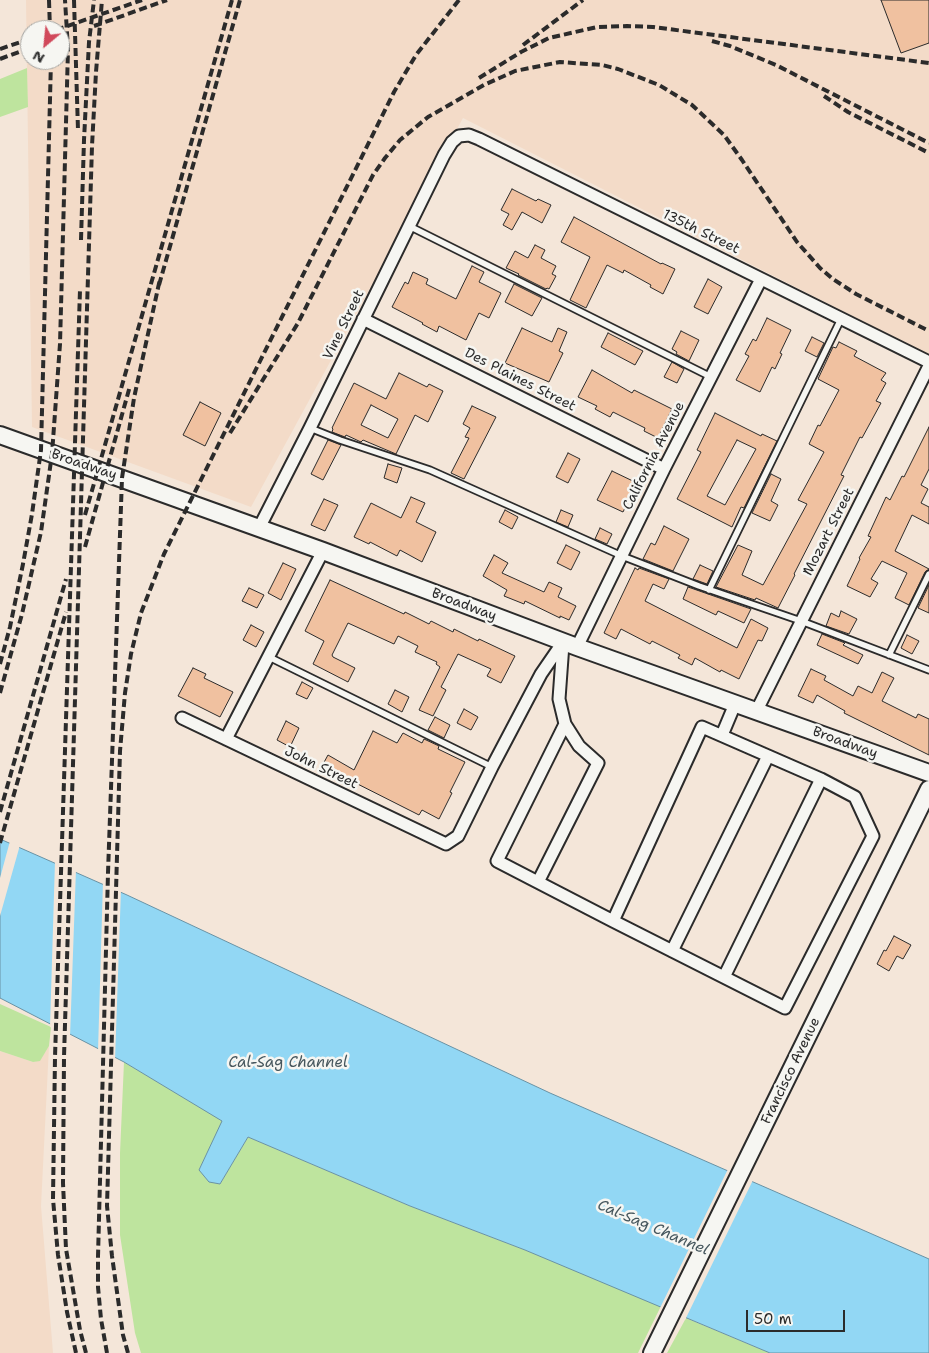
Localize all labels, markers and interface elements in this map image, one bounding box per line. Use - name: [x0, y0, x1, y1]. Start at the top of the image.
- north arrow: [20, 20, 70, 70]
- text: N: [29, 47, 48, 68]
- street label: 135th Street: [660, 206, 742, 258]
- street label: Vine Street: [320, 287, 368, 363]
- street label: Des Plaines Street: [462, 345, 578, 415]
- street label: California Avenue: [619, 399, 689, 513]
- street label: Broadway: [49, 446, 119, 484]
- street label: Mozart Street: [800, 485, 858, 579]
- street label: Broadway: [429, 585, 499, 625]
- street label: Broadway: [810, 723, 880, 763]
- street label: John Street: [281, 743, 361, 793]
- street label: Francisco Avenue: [758, 1015, 824, 1127]
- water label: Cal-Sag Channel: [228, 1054, 348, 1072]
- water label: Cal-Sag Channel: [595, 1196, 711, 1260]
- scale bar: [749, 1300, 848, 1332]
- text: 50 m: [754, 1309, 792, 1329]

